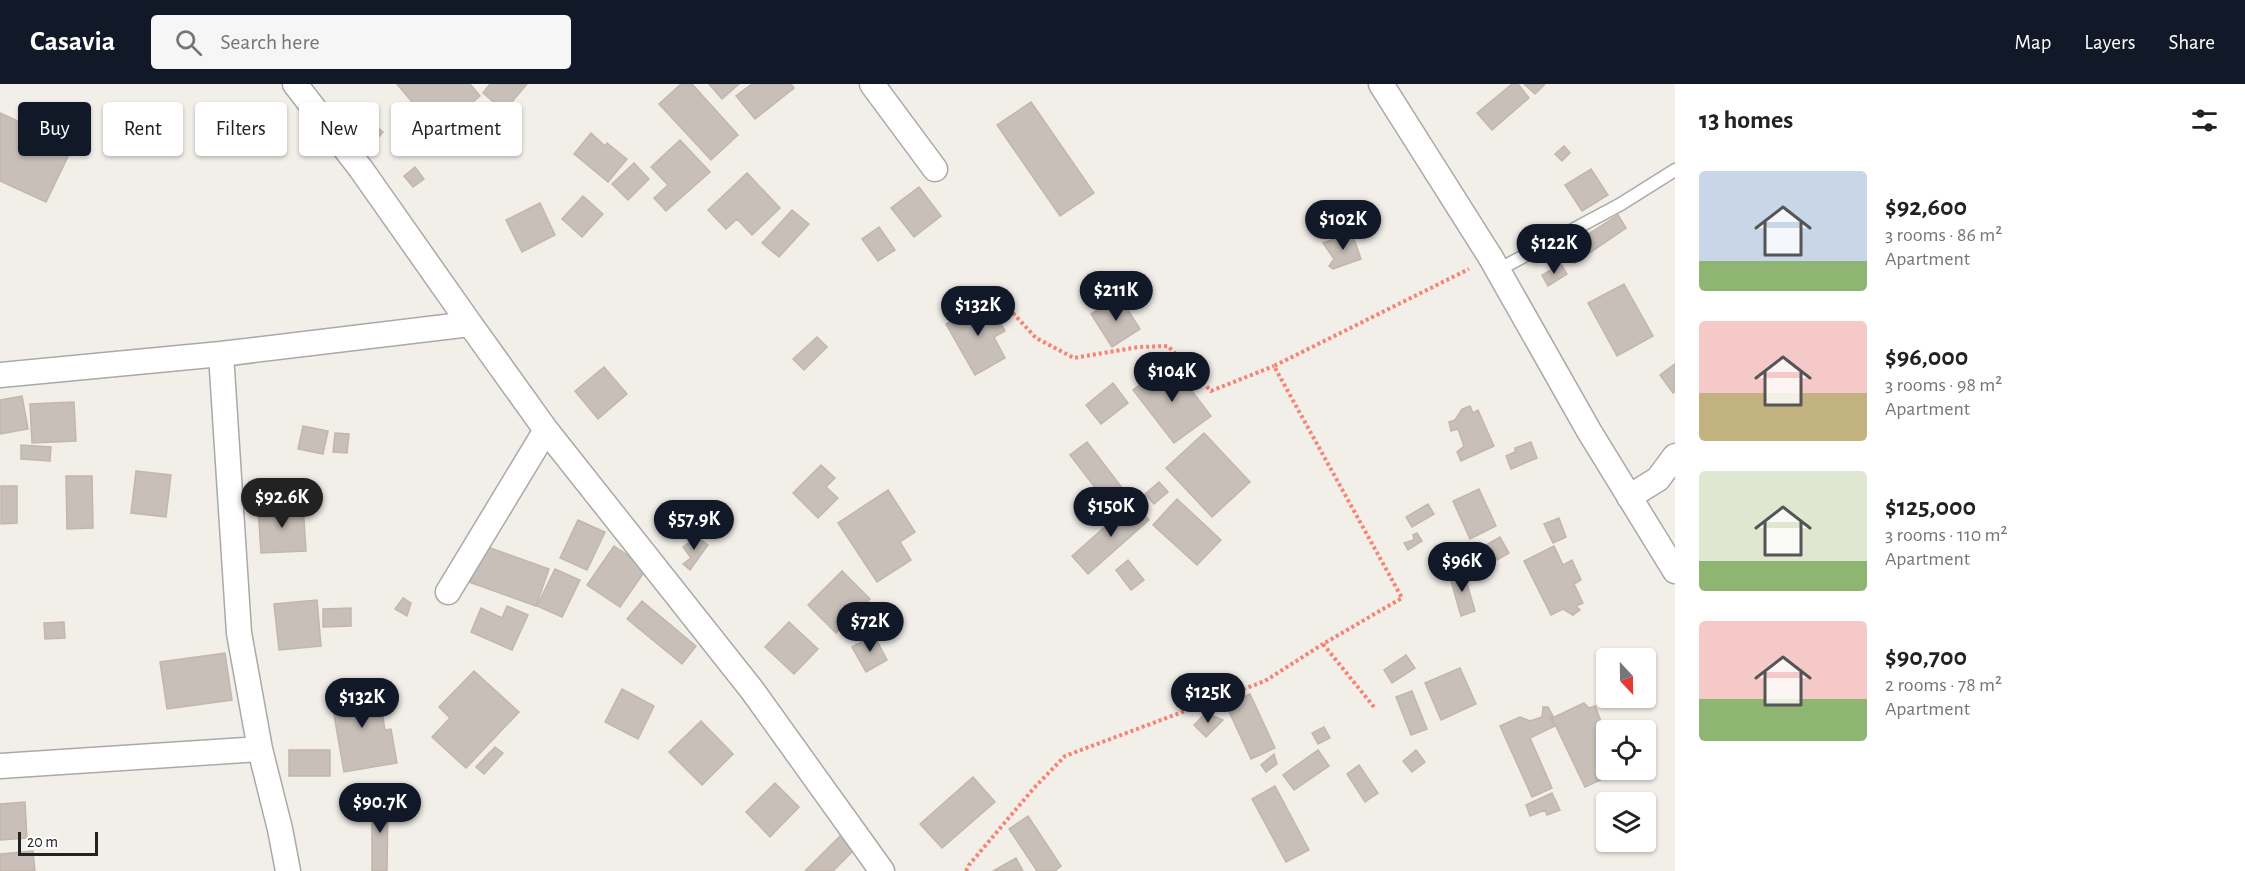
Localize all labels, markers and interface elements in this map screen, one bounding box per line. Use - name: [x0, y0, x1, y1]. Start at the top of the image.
- search box: [151, 15, 571, 69]
- icon: search: [172, 26, 205, 59]
- text: Casavia: [30, 28, 115, 56]
- text: Search here: [220, 31, 320, 53]
- text: Map: [2015, 32, 2051, 53]
- text: Layers: [2084, 32, 2135, 53]
- text: Share: [2168, 32, 2215, 53]
- chip: Buy: [18, 102, 91, 156]
- chip: Rent: [103, 102, 183, 156]
- chip: Filters: [195, 102, 287, 156]
- chip: New: [299, 102, 379, 156]
- chip: Apartment: [391, 102, 522, 156]
- icon: filters: [2188, 104, 2221, 137]
- text: 13 homes: [1699, 107, 1793, 133]
- text: $92,600: [1885, 194, 1967, 220]
- icon: home: [1747, 195, 1819, 267]
- pin: $102K: [1301, 200, 1385, 251]
- text: $102K: [1319, 209, 1367, 229]
- pin: $122K: [1512, 224, 1596, 275]
- text: 3 rooms · 86 m²: [1885, 225, 2002, 245]
- text: $122K: [1531, 233, 1577, 253]
- text: Apartment: [1885, 249, 1970, 269]
- pin: $211K: [1074, 271, 1158, 322]
- text: $211K: [1094, 280, 1138, 300]
- pin: $132K: [936, 286, 1020, 337]
- text: $132K: [955, 295, 1001, 315]
- text: $96,000: [1885, 344, 1968, 370]
- icon: home: [1747, 345, 1819, 417]
- pin: $104K: [1130, 352, 1214, 403]
- text: $104K: [1148, 361, 1196, 381]
- text: 3 rooms · 98 m²: [1885, 375, 2002, 395]
- text: Apartment: [1885, 399, 1970, 419]
- pin: $92.6K: [233, 478, 331, 529]
- text: $92.6K: [255, 487, 309, 507]
- pin: $150K: [1069, 487, 1153, 538]
- text: $125,000: [1885, 494, 1976, 520]
- icon: home: [1747, 495, 1819, 567]
- text: $150K: [1088, 496, 1134, 516]
- pin: $57.9K: [645, 500, 743, 551]
- text: $57.9K: [668, 509, 720, 529]
- text: 3 rooms · 110 m²: [1885, 525, 2008, 545]
- pin: $96K: [1426, 542, 1498, 593]
- text: Apartment: [1885, 549, 1970, 569]
- text: $96K: [1442, 551, 1482, 571]
- pin: $72K: [834, 602, 906, 653]
- text: $72K: [851, 611, 889, 631]
- text: $90,700: [1885, 644, 1967, 670]
- icon: home: [1747, 645, 1819, 717]
- north arrow: [1596, 648, 1656, 708]
- map controls: [1596, 648, 1656, 852]
- pin: $125K: [1166, 673, 1250, 724]
- text: 2 rooms · 78 m²: [1885, 675, 2002, 695]
- pin: $132K: [320, 678, 404, 729]
- text: $125K: [1185, 682, 1231, 702]
- text: $132K: [339, 687, 385, 707]
- text: Apartment: [1885, 699, 1970, 719]
- button: locate: [1596, 720, 1656, 780]
- pin: $90.7K: [331, 783, 429, 834]
- text: $90.7K: [353, 792, 407, 812]
- button: layers: [1596, 792, 1656, 852]
- scale bar: [18, 829, 98, 856]
- text: 20 m: [27, 834, 58, 850]

